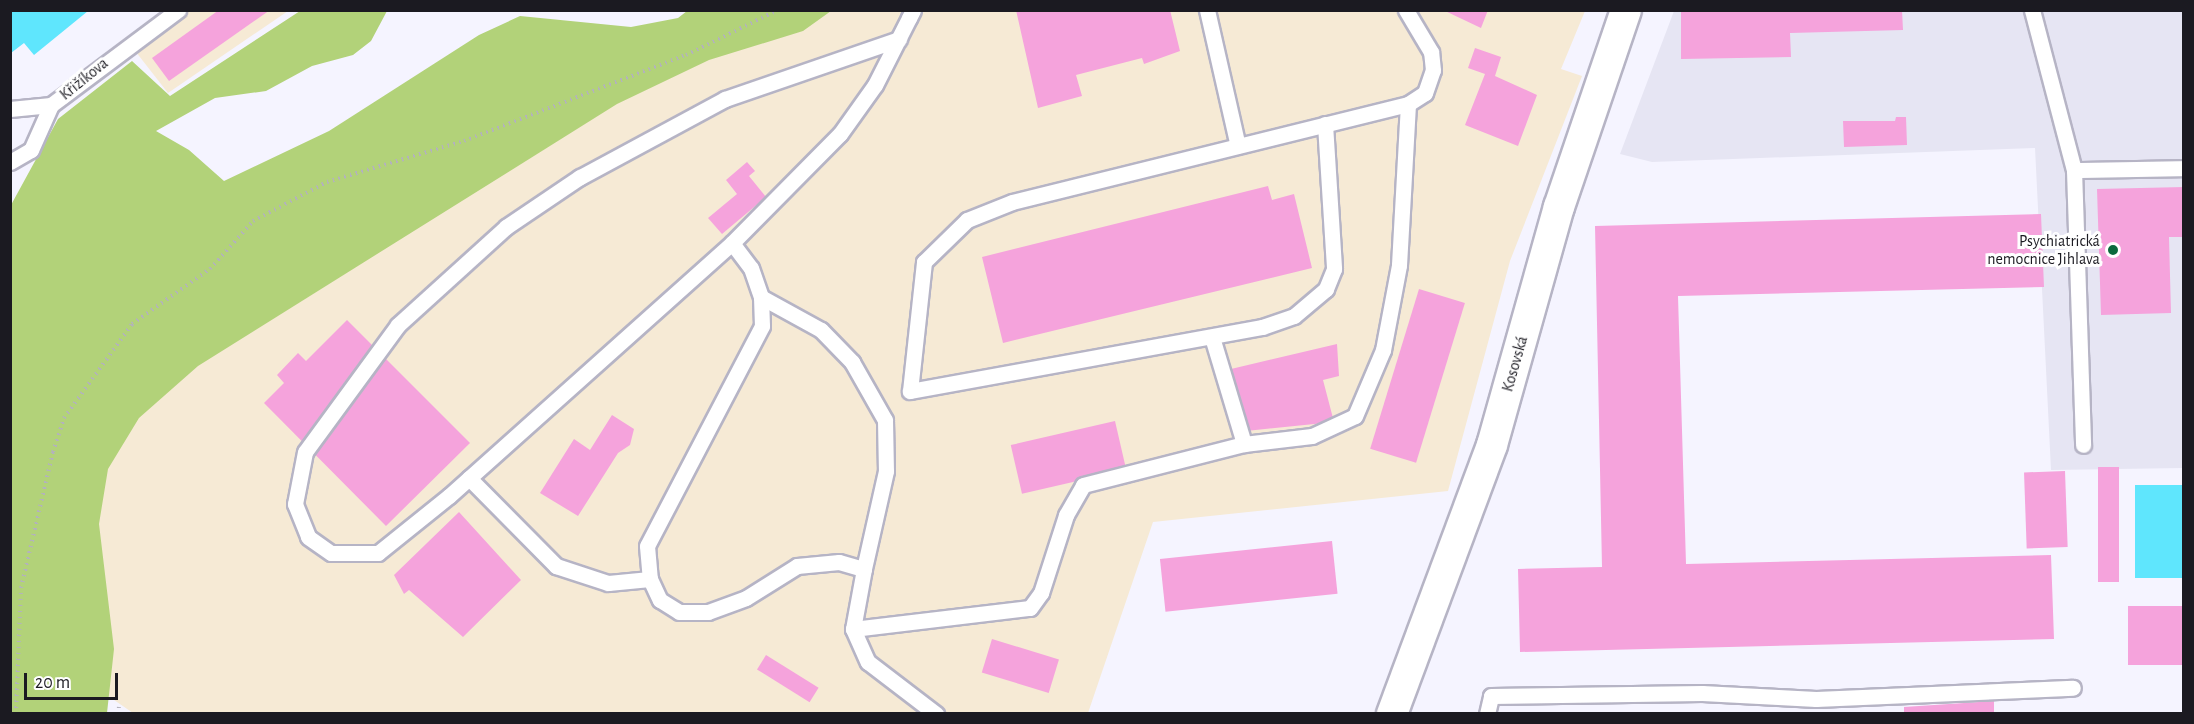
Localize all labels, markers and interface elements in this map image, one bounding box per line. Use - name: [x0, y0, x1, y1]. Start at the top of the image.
- street label: Křižíkova: [56, 54, 112, 104]
- place label: Psychiatrická nemocnice Jihlava: [1987, 231, 2100, 269]
- marker: Psychiatrická nemocnice Jihlava: [2104, 241, 2122, 259]
- street label: Kosovská: [1498, 334, 1532, 394]
- scale bar: [27, 661, 122, 699]
- text: 20 m: [35, 674, 70, 692]

